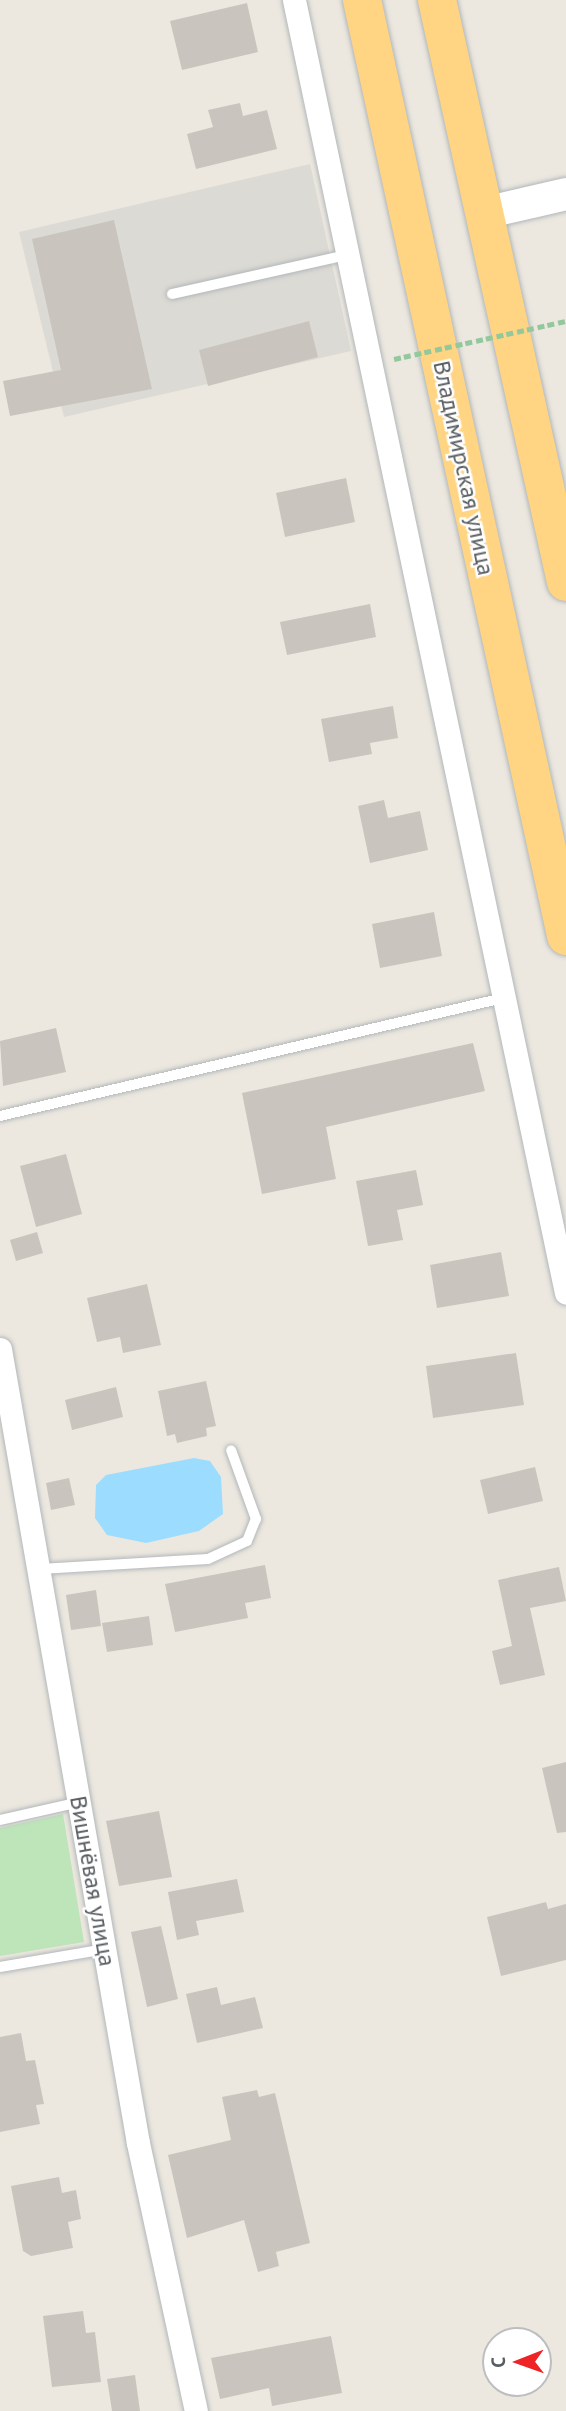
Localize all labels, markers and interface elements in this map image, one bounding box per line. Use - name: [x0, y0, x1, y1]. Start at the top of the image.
- street label: Владимирская улица: [427, 358, 501, 578]
- street label: Вишнёвая улица: [64, 1793, 122, 1969]
- north arrow: [482, 2327, 552, 2397]
- text: С: [486, 2357, 510, 2368]

